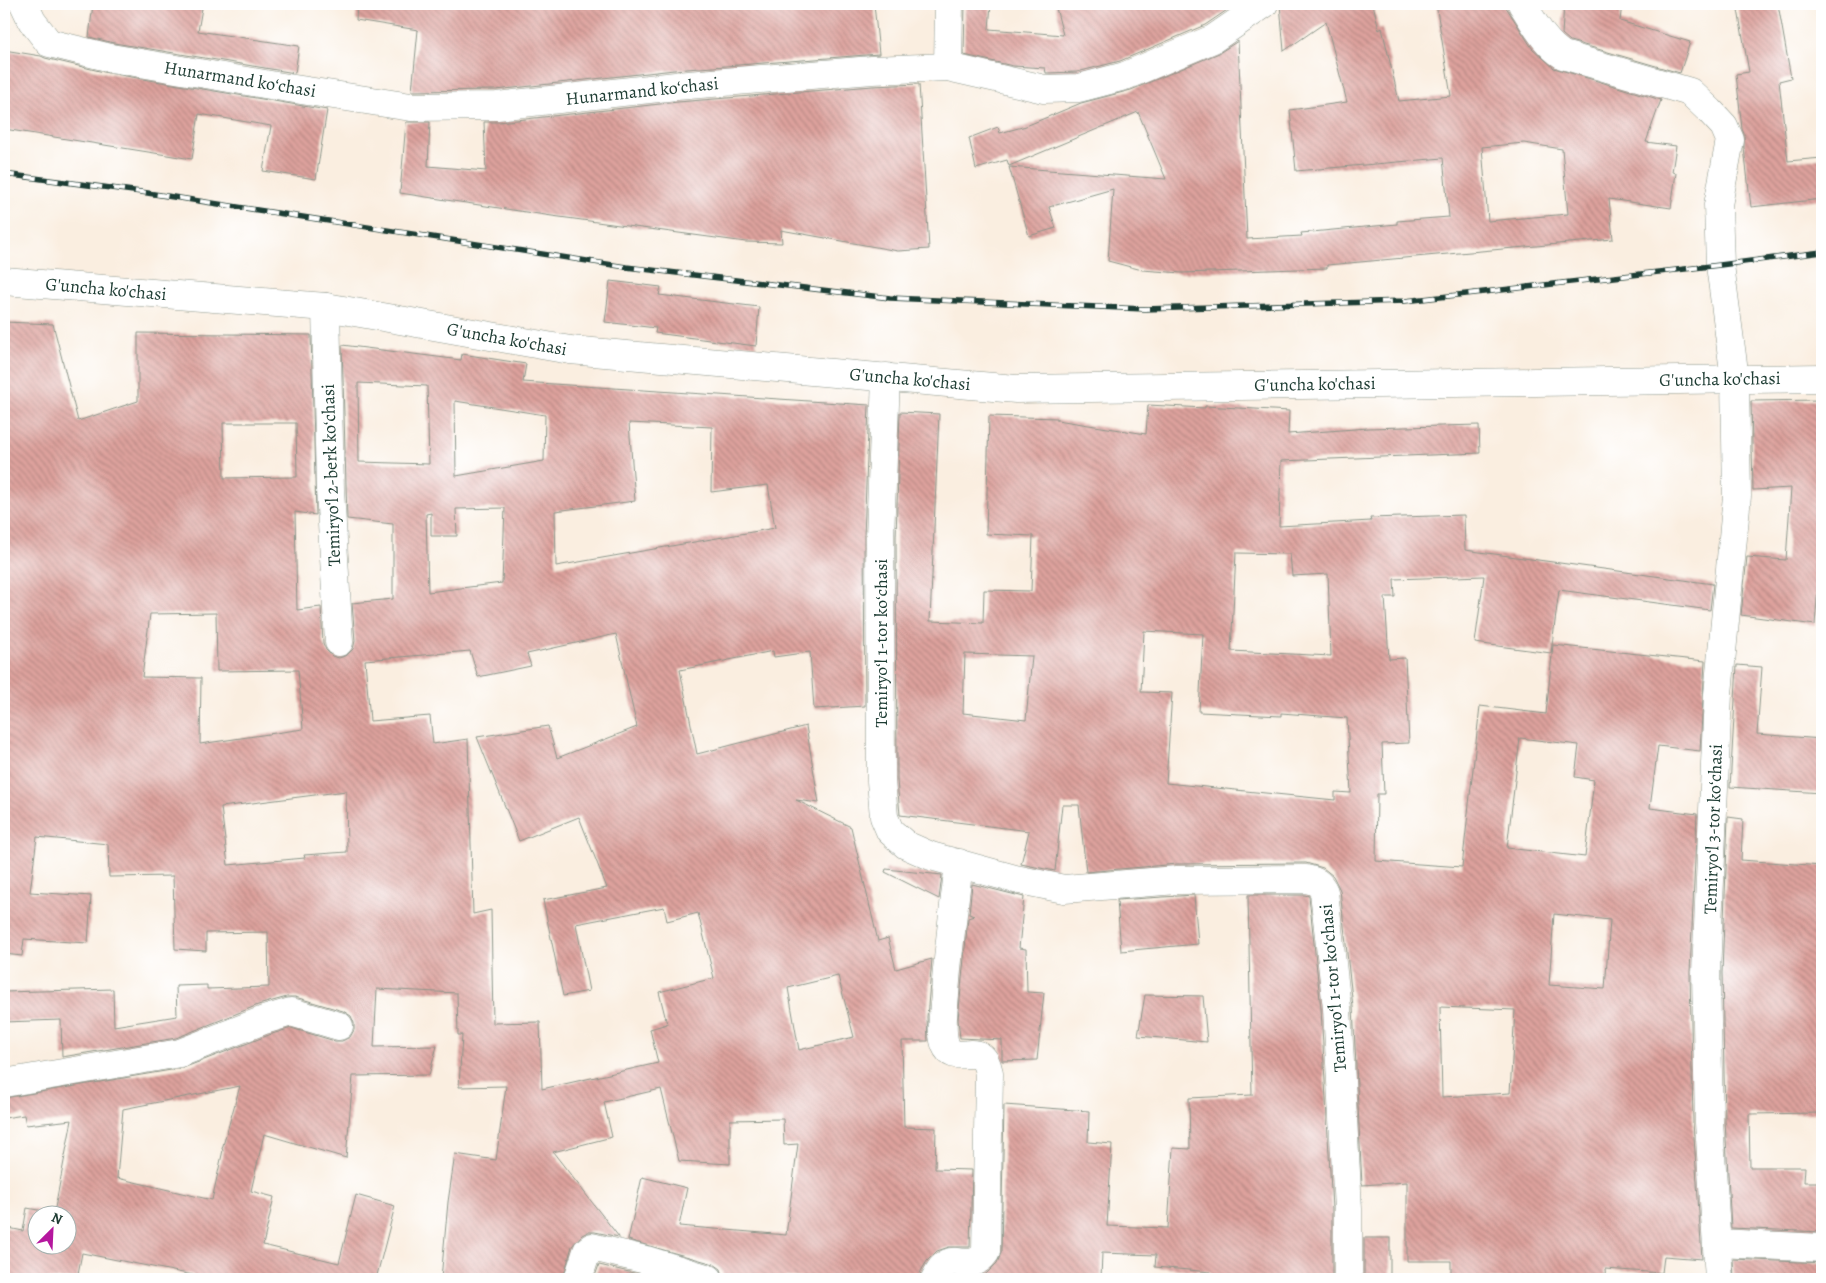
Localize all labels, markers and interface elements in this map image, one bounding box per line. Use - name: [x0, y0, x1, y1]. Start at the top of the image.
- street label: Hunarmand koʻchasi: [162, 55, 318, 103]
- street label: Hunarmand koʻchasi: [564, 71, 720, 111]
- street label: G'uncha ko'chasi: [44, 272, 168, 306]
- street label: G'uncha ko'chasi: [445, 317, 569, 361]
- street label: G'uncha ko'chasi: [848, 362, 972, 396]
- street label: G'uncha ko'chasi: [1659, 366, 1781, 392]
- street label: G'uncha ko'chasi: [1254, 371, 1376, 397]
- street label: Temiryoʻl 2-berk koʻchasi: [316, 383, 346, 567]
- street label: Temiryoʻl 1-tor koʻchasi: [869, 559, 893, 727]
- street label: Temiryoʻl 3-tor koʻchasi: [1698, 744, 1728, 914]
- street label: Temiryoʻl 1-tor koʻchasi: [1314, 903, 1352, 1073]
- north arrow: [28, 1206, 78, 1256]
- text: N: [49, 1208, 66, 1229]

